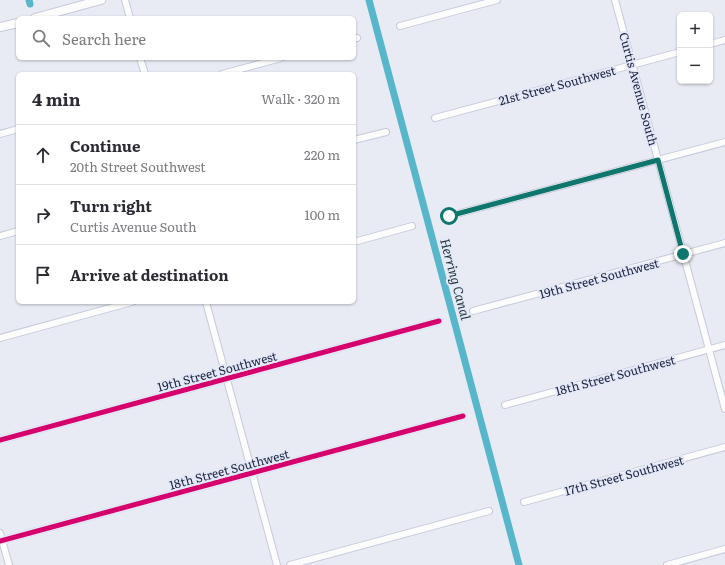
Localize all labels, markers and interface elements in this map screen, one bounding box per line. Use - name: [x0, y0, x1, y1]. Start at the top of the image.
- map controls: [677, 12, 713, 84]
- button: +: [677, 12, 713, 48]
- search box: [16, 16, 356, 60]
- icon: search: [30, 27, 52, 49]
- text: Search here: [62, 27, 146, 50]
- street label: Curtis Avenue South: [615, 30, 663, 148]
- button: −: [677, 48, 713, 84]
- street label: 21st Street Southwest: [497, 61, 618, 109]
- text: 4 min: [32, 86, 81, 111]
- text: Walk · 320 m: [261, 89, 340, 108]
- text: Continue: [70, 134, 140, 157]
- icon: ahead: [32, 144, 54, 166]
- text: 220 m: [304, 145, 340, 164]
- text: 20th Street Southwest: [70, 157, 205, 176]
- text: Turn right: [70, 194, 152, 217]
- icon: right: [32, 204, 54, 226]
- text: 100 m: [304, 205, 340, 224]
- route start: [440, 207, 458, 225]
- text: Curtis Avenue South: [70, 217, 197, 236]
- water label: Herring Canal: [436, 236, 476, 322]
- route end: [674, 245, 692, 263]
- street label: 19th Street Southwest: [537, 253, 661, 303]
- text: Arrive at destination: [70, 263, 229, 286]
- icon: arrive: [32, 264, 54, 286]
- street label: 19th Street Southwest: [155, 346, 279, 396]
- street label: 18th Street Southwest: [553, 350, 677, 400]
- street label: 18th Street Southwest: [167, 444, 291, 494]
- street label: 17th Street Southwest: [562, 450, 686, 500]

